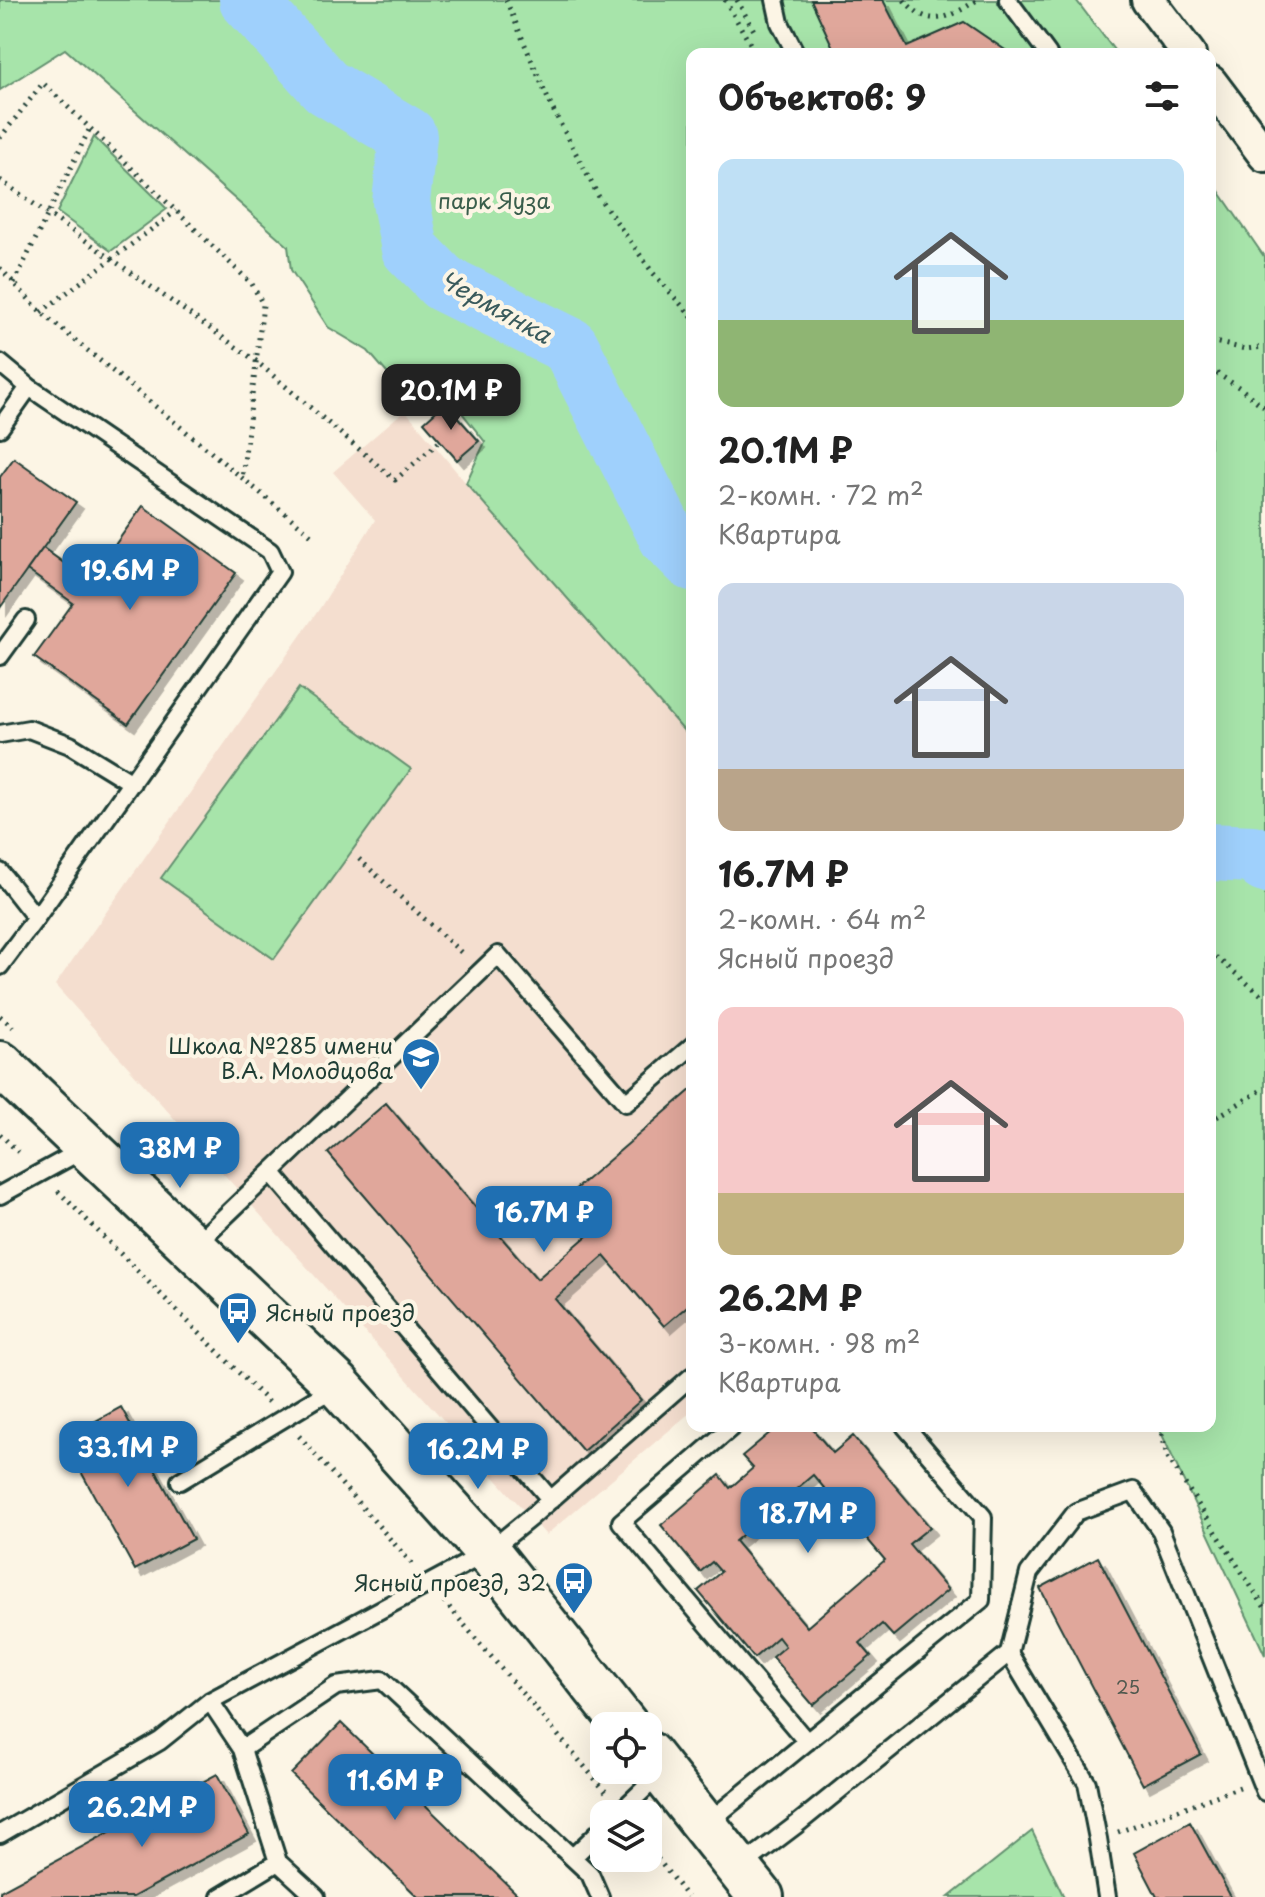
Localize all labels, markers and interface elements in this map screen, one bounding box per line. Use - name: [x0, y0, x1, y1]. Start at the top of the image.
- text: Объектов: 9: [718, 70, 926, 122]
- icon: filters: [1140, 74, 1184, 118]
- park label: парк Яуза: [438, 183, 551, 216]
- icon: home: [879, 211, 1023, 355]
- water label: Чермянка: [434, 260, 559, 352]
- pin: 20.1M ₽: [377, 364, 525, 432]
- text: 20.1M ₽: [400, 370, 503, 409]
- text: 20.1M ₽: [718, 423, 853, 475]
- text: 2-комн. · 72 m²: [718, 475, 924, 514]
- text: Квартира: [718, 514, 841, 553]
- pin: 19.6M ₽: [56, 544, 204, 612]
- text: 19.6M ₽: [80, 550, 180, 589]
- icon: home: [879, 635, 1023, 779]
- text: 16.7M ₽: [718, 847, 849, 899]
- text: 2-комн. · 64 m²: [718, 899, 926, 938]
- text: Ясный проезд: [718, 938, 894, 977]
- place label: Школа №285 имени В.А. Молодцова: [168, 1028, 393, 1086]
- school or university icon: Школа №285 имени В.А. Молодцова: [400, 1036, 442, 1091]
- icon: home: [879, 1059, 1023, 1203]
- pin: 38M ₽: [124, 1122, 236, 1190]
- text: 38M ₽: [138, 1128, 222, 1167]
- pin: 16.7M ₽: [470, 1186, 618, 1254]
- text: 16.7M ₽: [494, 1192, 594, 1231]
- text: 26.2M ₽: [718, 1271, 862, 1323]
- bus stop icon: Ясный проезд: [217, 1290, 259, 1345]
- place label: Ясный проезд: [266, 1295, 415, 1328]
- text: 3-комн. · 98 m²: [718, 1323, 920, 1362]
- text: Квартира: [718, 1362, 841, 1401]
- pin: 33.1M ₽: [54, 1421, 202, 1489]
- pin: 16.2M ₽: [404, 1423, 552, 1491]
- text: 33.1M ₽: [77, 1427, 179, 1466]
- text: 16.2M ₽: [427, 1429, 529, 1468]
- pin: 18.7M ₽: [734, 1487, 882, 1555]
- text: 18.7M ₽: [758, 1493, 858, 1532]
- bus stop icon: Ясный проезд, 32: [553, 1560, 595, 1615]
- place label: Ясный проезд, 32: [355, 1565, 546, 1598]
- house number: 25: [1116, 1673, 1140, 1700]
- map controls: [590, 1712, 662, 1872]
- button: locate: [590, 1712, 662, 1784]
- pin: 11.6M ₽: [321, 1754, 469, 1822]
- text: 11.6M ₽: [346, 1760, 444, 1799]
- pin: 26.2M ₽: [68, 1781, 216, 1849]
- text: 26.2M ₽: [87, 1787, 197, 1826]
- button: layers: [590, 1800, 662, 1872]

